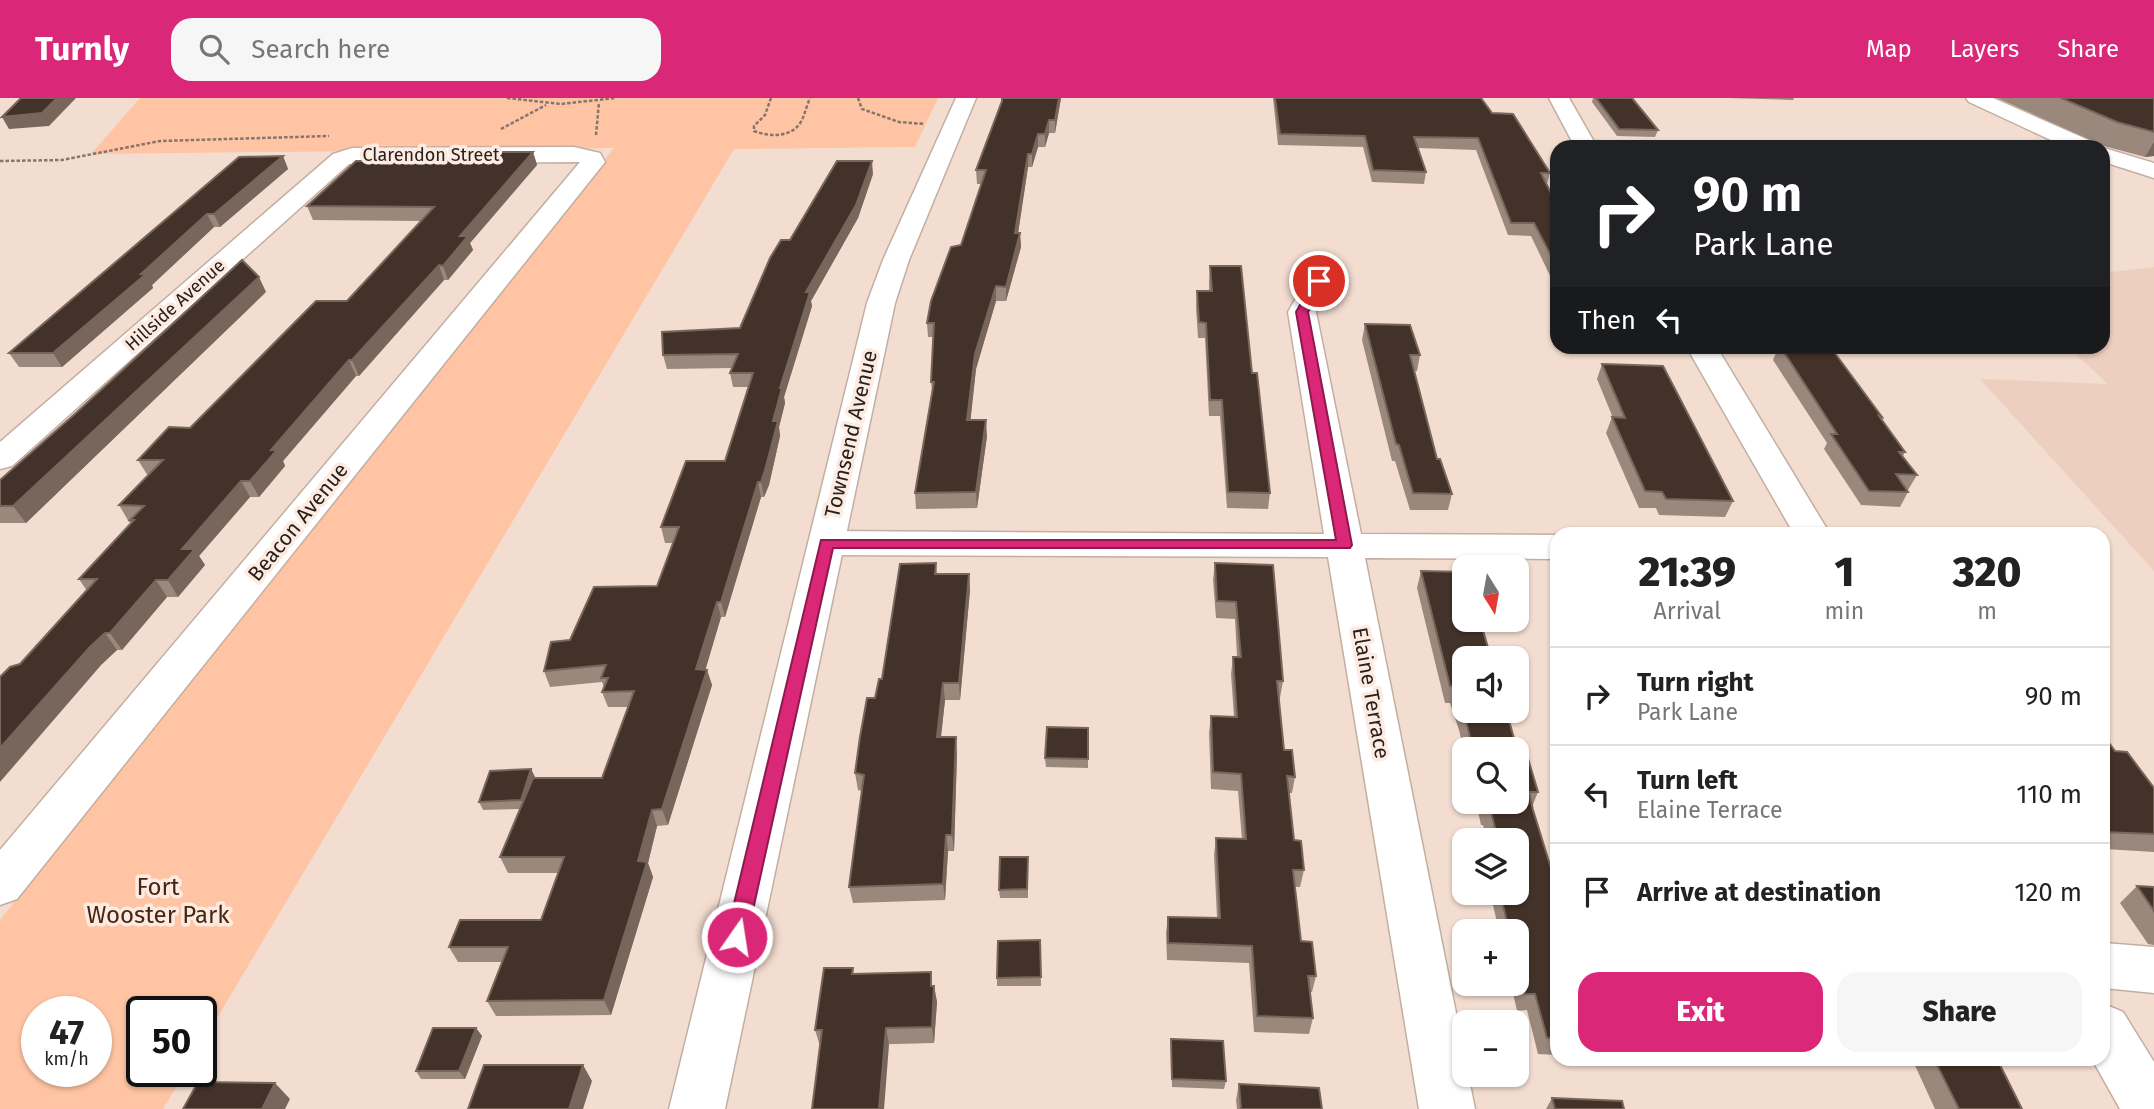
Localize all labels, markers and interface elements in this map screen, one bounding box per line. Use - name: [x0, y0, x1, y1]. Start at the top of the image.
- search box: [171, 18, 661, 81]
- text: Turnly: [35, 29, 129, 69]
- icon: search: [195, 30, 233, 68]
- text: Search here: [251, 34, 390, 65]
- text: Map: [1866, 35, 1912, 63]
- text: Layers: [1950, 35, 2019, 63]
- text: Share: [2057, 35, 2119, 63]
- street label: Clarendon Street: [362, 144, 500, 166]
- text: 90 m: [1693, 165, 1802, 224]
- icon: right: [1578, 168, 1669, 259]
- text: Park Lane: [1693, 225, 1834, 263]
- pin: [1289, 251, 1349, 311]
- street label: Hillside Avenue: [121, 255, 229, 355]
- icon: arrive: [1300, 262, 1338, 300]
- icon: left: [1650, 301, 1688, 339]
- text: Then: [1578, 305, 1636, 336]
- street label: Townsend Avenue: [819, 348, 883, 520]
- street label: Beacon Avenue: [242, 458, 354, 586]
- text: 21:39: [1639, 547, 1736, 597]
- text: 1: [1834, 547, 1854, 597]
- text: 320: [1953, 547, 2021, 597]
- north arrow: [1452, 555, 1530, 632]
- map controls: [1452, 555, 1529, 1087]
- text: Arrival: [1654, 597, 1721, 625]
- text: min: [1825, 597, 1864, 625]
- text: m: [1977, 597, 1997, 625]
- street label: Elaine Terrace: [1347, 625, 1395, 761]
- button: sound: [1452, 646, 1529, 723]
- text: Turn right: [1637, 667, 1754, 698]
- icon: right: [1578, 677, 1616, 715]
- text: 90 m: [2025, 681, 2082, 712]
- text: Park Lane: [1637, 698, 1738, 726]
- button: search: [1452, 737, 1529, 814]
- text: Turn left: [1637, 765, 1738, 796]
- icon: left: [1578, 775, 1616, 813]
- text: 110 m: [2016, 779, 2082, 810]
- text: Elaine Terrace: [1637, 796, 1783, 824]
- button: layers: [1452, 828, 1529, 905]
- park label: Fort Wooster Park: [86, 873, 230, 929]
- icon: arrive: [1578, 873, 1616, 911]
- text: Arrive at destination: [1637, 877, 1881, 908]
- text: 120 m: [2014, 877, 2082, 908]
- position arrow: [700, 900, 774, 974]
- button: +: [1452, 919, 1529, 996]
- button: Exit: [1578, 972, 1823, 1052]
- button: Share: [1837, 972, 2082, 1052]
- speed limit sign: 50: [126, 996, 217, 1087]
- button: −: [1452, 1010, 1529, 1087]
- text: 47: [49, 1011, 84, 1053]
- text: km/h: [44, 1048, 89, 1070]

